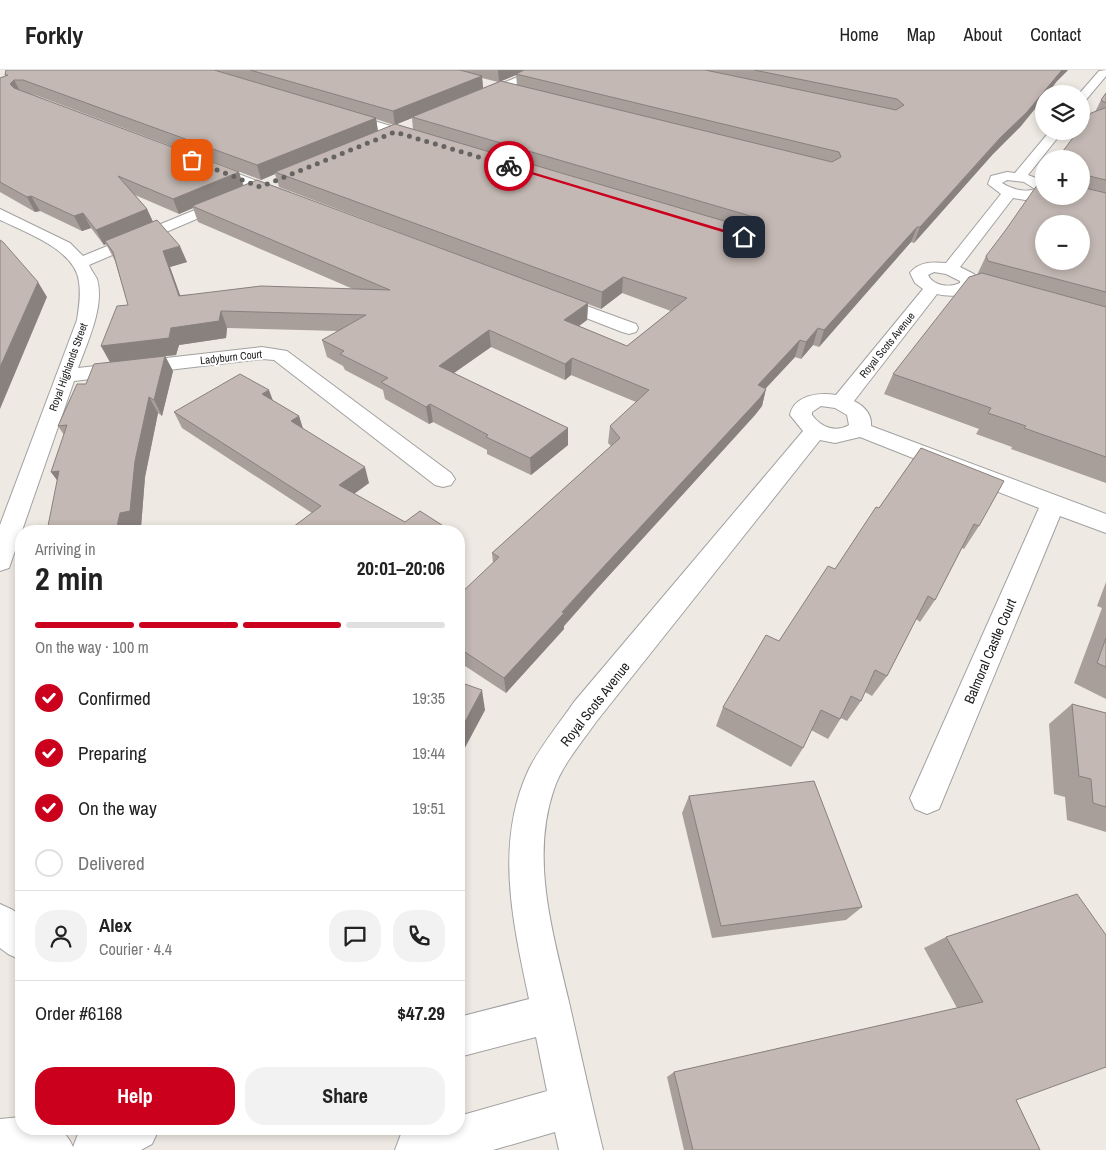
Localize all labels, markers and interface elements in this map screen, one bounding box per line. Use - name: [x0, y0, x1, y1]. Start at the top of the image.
- text: Forkly: [25, 19, 83, 51]
- text: Home: [839, 22, 879, 47]
- text: Map: [907, 22, 936, 47]
- text: About: [964, 22, 1002, 47]
- text: Contact: [1030, 22, 1081, 47]
- map controls: [1035, 85, 1090, 270]
- button: layers: [1035, 85, 1090, 140]
- pin: [171, 139, 213, 181]
- courier: [484, 141, 534, 191]
- icon: bag: [178, 146, 206, 174]
- button: +: [1035, 150, 1090, 205]
- icon: bike: [495, 152, 523, 180]
- button: −: [1035, 215, 1090, 270]
- pin: [723, 216, 765, 258]
- icon: home: [730, 223, 758, 251]
- street label: Royal Scots Avenue: [856, 309, 918, 381]
- street label: Royal Highlands Street: [46, 321, 91, 413]
- street label: Ladyburn Court: [199, 347, 263, 367]
- text: Arriving in: [35, 538, 96, 560]
- text: 20:01–20:06: [357, 555, 445, 581]
- text: 2 min: [35, 557, 104, 600]
- street label: Balmoral Castle Court: [960, 596, 1020, 706]
- text: On the way · 100 m: [35, 636, 149, 658]
- street label: Royal Scots Avenue: [556, 658, 634, 750]
- icon: check: [35, 684, 63, 712]
- text: Confirmed: [78, 685, 151, 711]
- text: 19:35: [412, 687, 445, 709]
- icon: check: [35, 739, 63, 767]
- text: Preparing: [78, 740, 146, 766]
- text: 19:44: [412, 742, 445, 764]
- icon: check: [35, 794, 63, 822]
- text: On the way: [78, 795, 157, 821]
- text: 19:51: [412, 797, 445, 819]
- text: Delivered: [78, 850, 145, 876]
- button: person: [35, 910, 87, 962]
- button: chat: [329, 910, 381, 962]
- button: phone: [393, 910, 445, 962]
- text: Alex: [99, 912, 132, 938]
- text: Courier · 4.4: [99, 938, 172, 960]
- text: Order #6168: [35, 1000, 122, 1026]
- text: $47.29: [397, 1000, 445, 1026]
- button: Help: [35, 1067, 235, 1125]
- button: Share: [245, 1067, 445, 1125]

